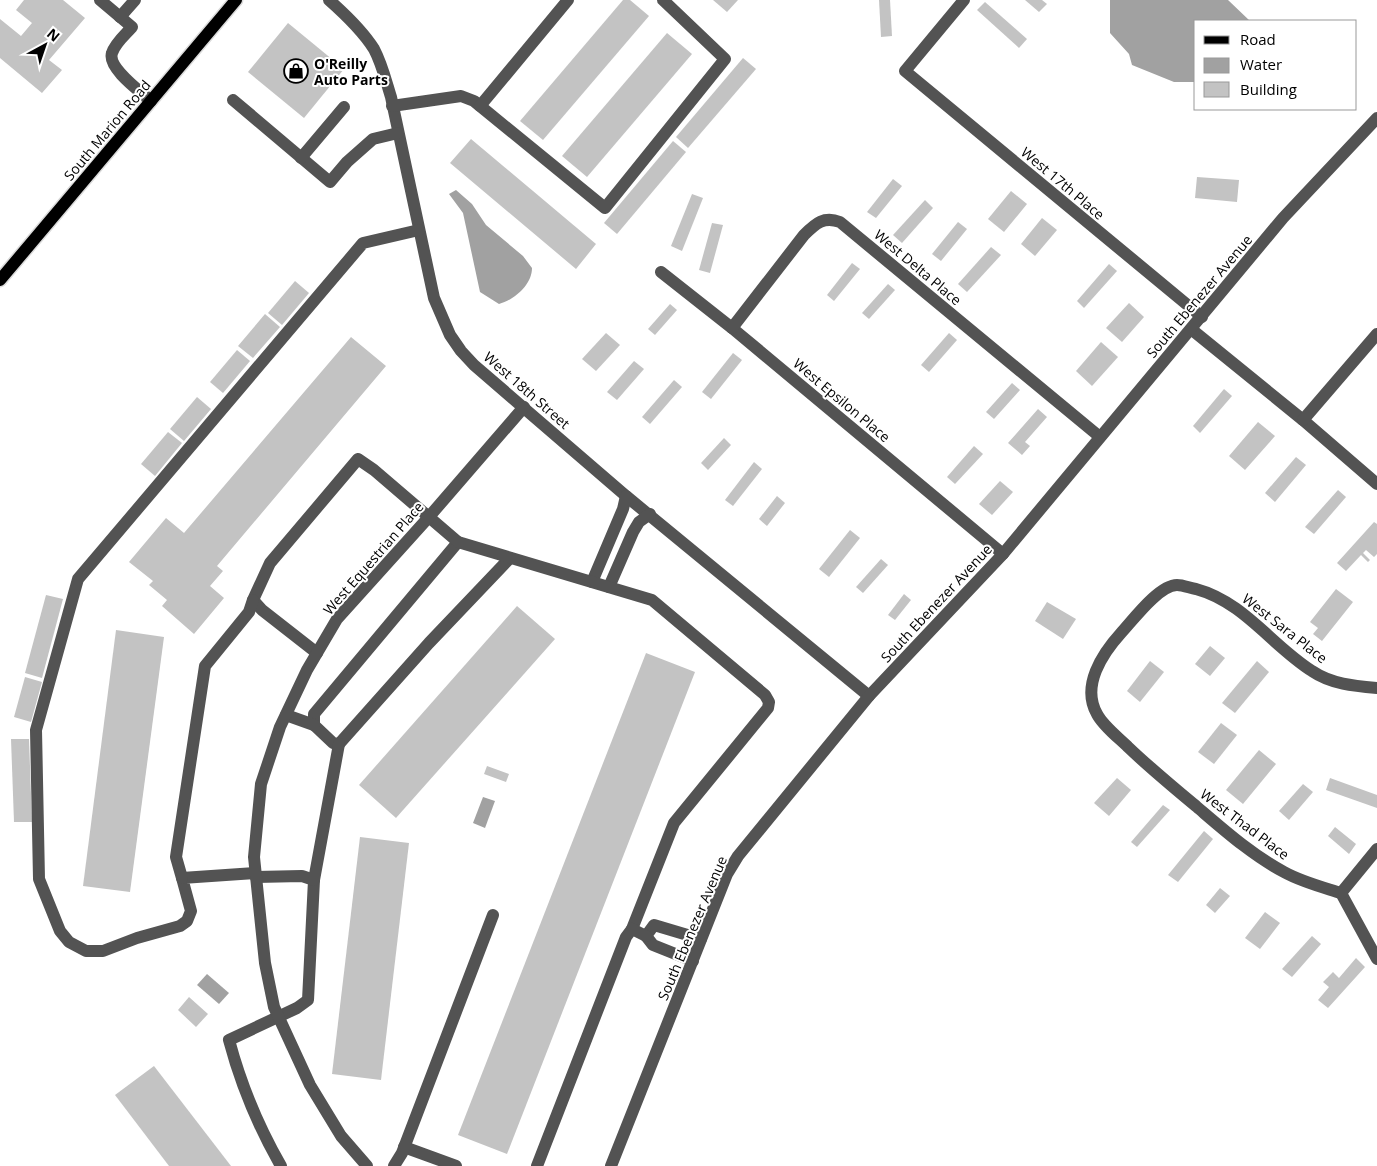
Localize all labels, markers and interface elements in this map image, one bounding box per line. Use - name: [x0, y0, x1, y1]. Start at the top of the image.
- north arrow: [20, 20, 70, 70]
- legend: [1194, 20, 1357, 110]
- text: N: [43, 24, 64, 46]
- text: Road: [1240, 29, 1276, 49]
- place label: O'Reilly Auto Parts: [314, 54, 388, 89]
- text: Water: [1240, 54, 1282, 74]
- shop icon: O'Reilly Auto Parts: [283, 58, 309, 84]
- street label: South Marion Road: [59, 76, 155, 184]
- text: Building: [1240, 79, 1297, 99]
- street label: West 17th Place: [1017, 142, 1109, 224]
- street label: West Delta Place: [870, 225, 966, 309]
- street label: South Ebenezer Avenue: [1142, 230, 1256, 362]
- street label: West 18th Street: [480, 347, 574, 433]
- street label: West Epsilon Place: [789, 354, 895, 446]
- street label: West Equestrian Place: [319, 497, 428, 619]
- street label: South Ebenezer Avenue: [876, 540, 996, 666]
- street label: West Sara Place: [1239, 589, 1332, 667]
- street label: West Thad Place: [1197, 784, 1293, 864]
- street label: South Ebenezer Avenue: [653, 853, 731, 1003]

